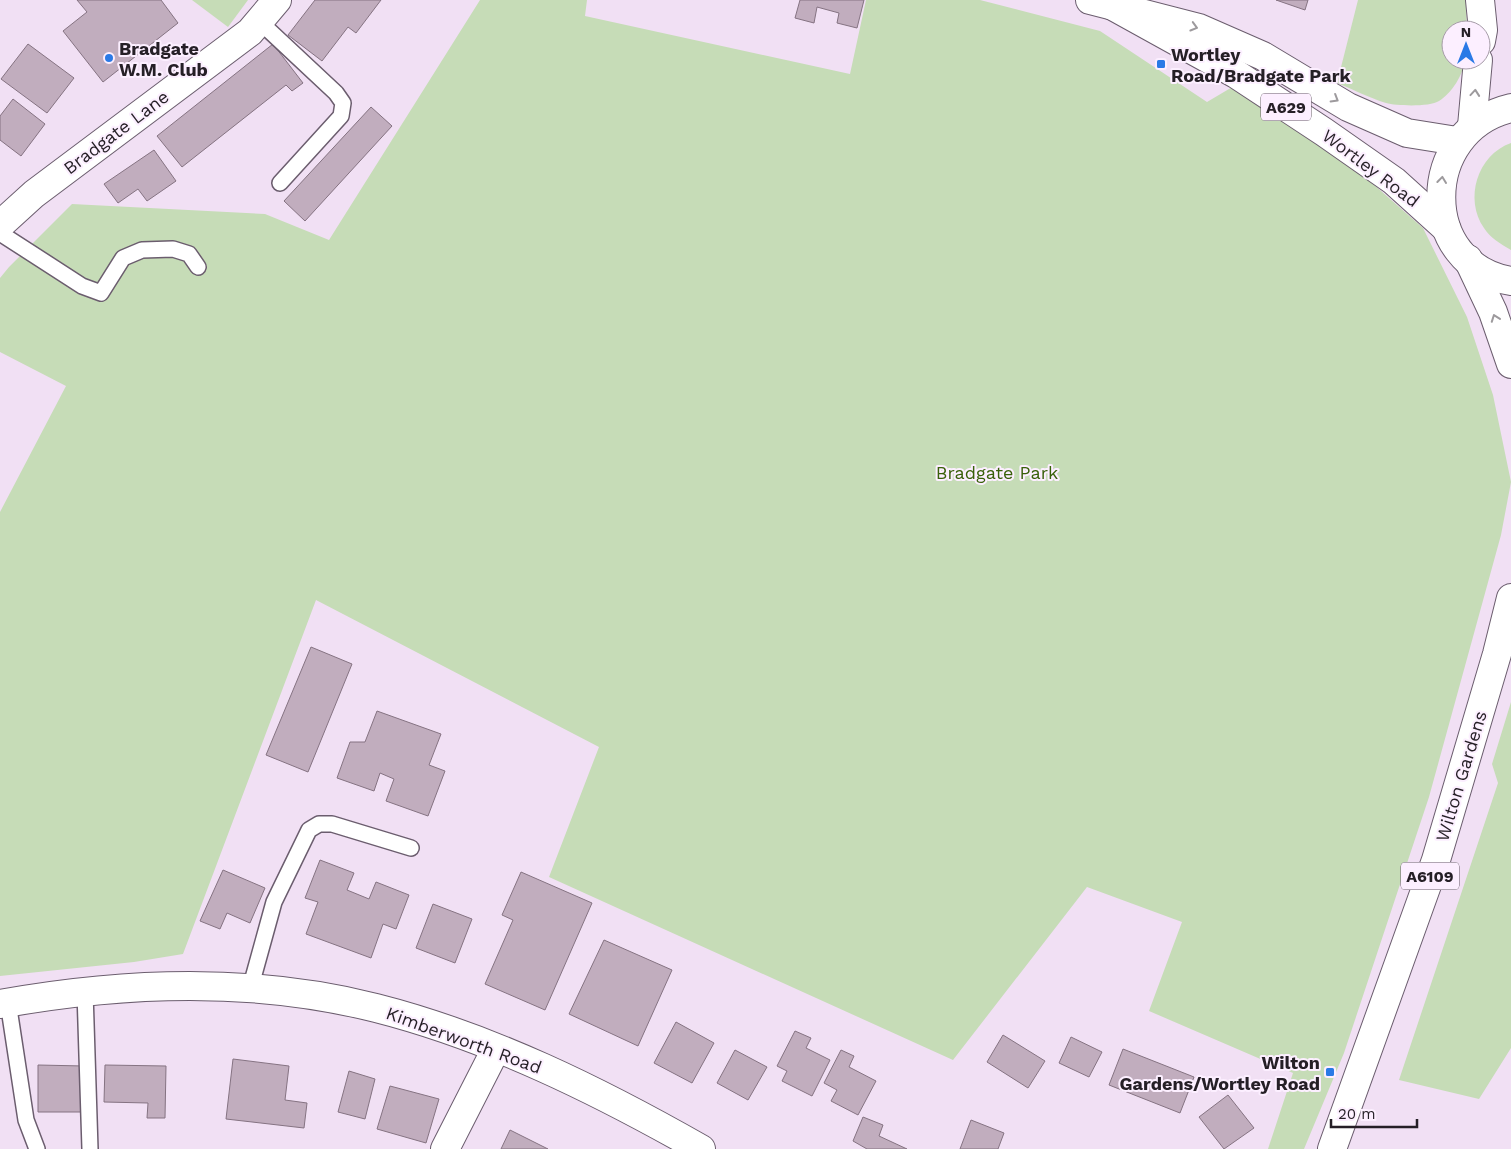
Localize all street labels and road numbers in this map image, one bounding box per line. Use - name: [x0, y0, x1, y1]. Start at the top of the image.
- street label: Bradgate Lane: [59, 86, 173, 178]
- road number: A629: [1261, 94, 1311, 120]
- street label: Wortley Road: [1318, 125, 1424, 211]
- street label: Wilton Gardens: [1431, 708, 1491, 844]
- road number: A6109: [1401, 862, 1459, 889]
- street label: Kimberworth Road: [383, 1002, 545, 1078]

